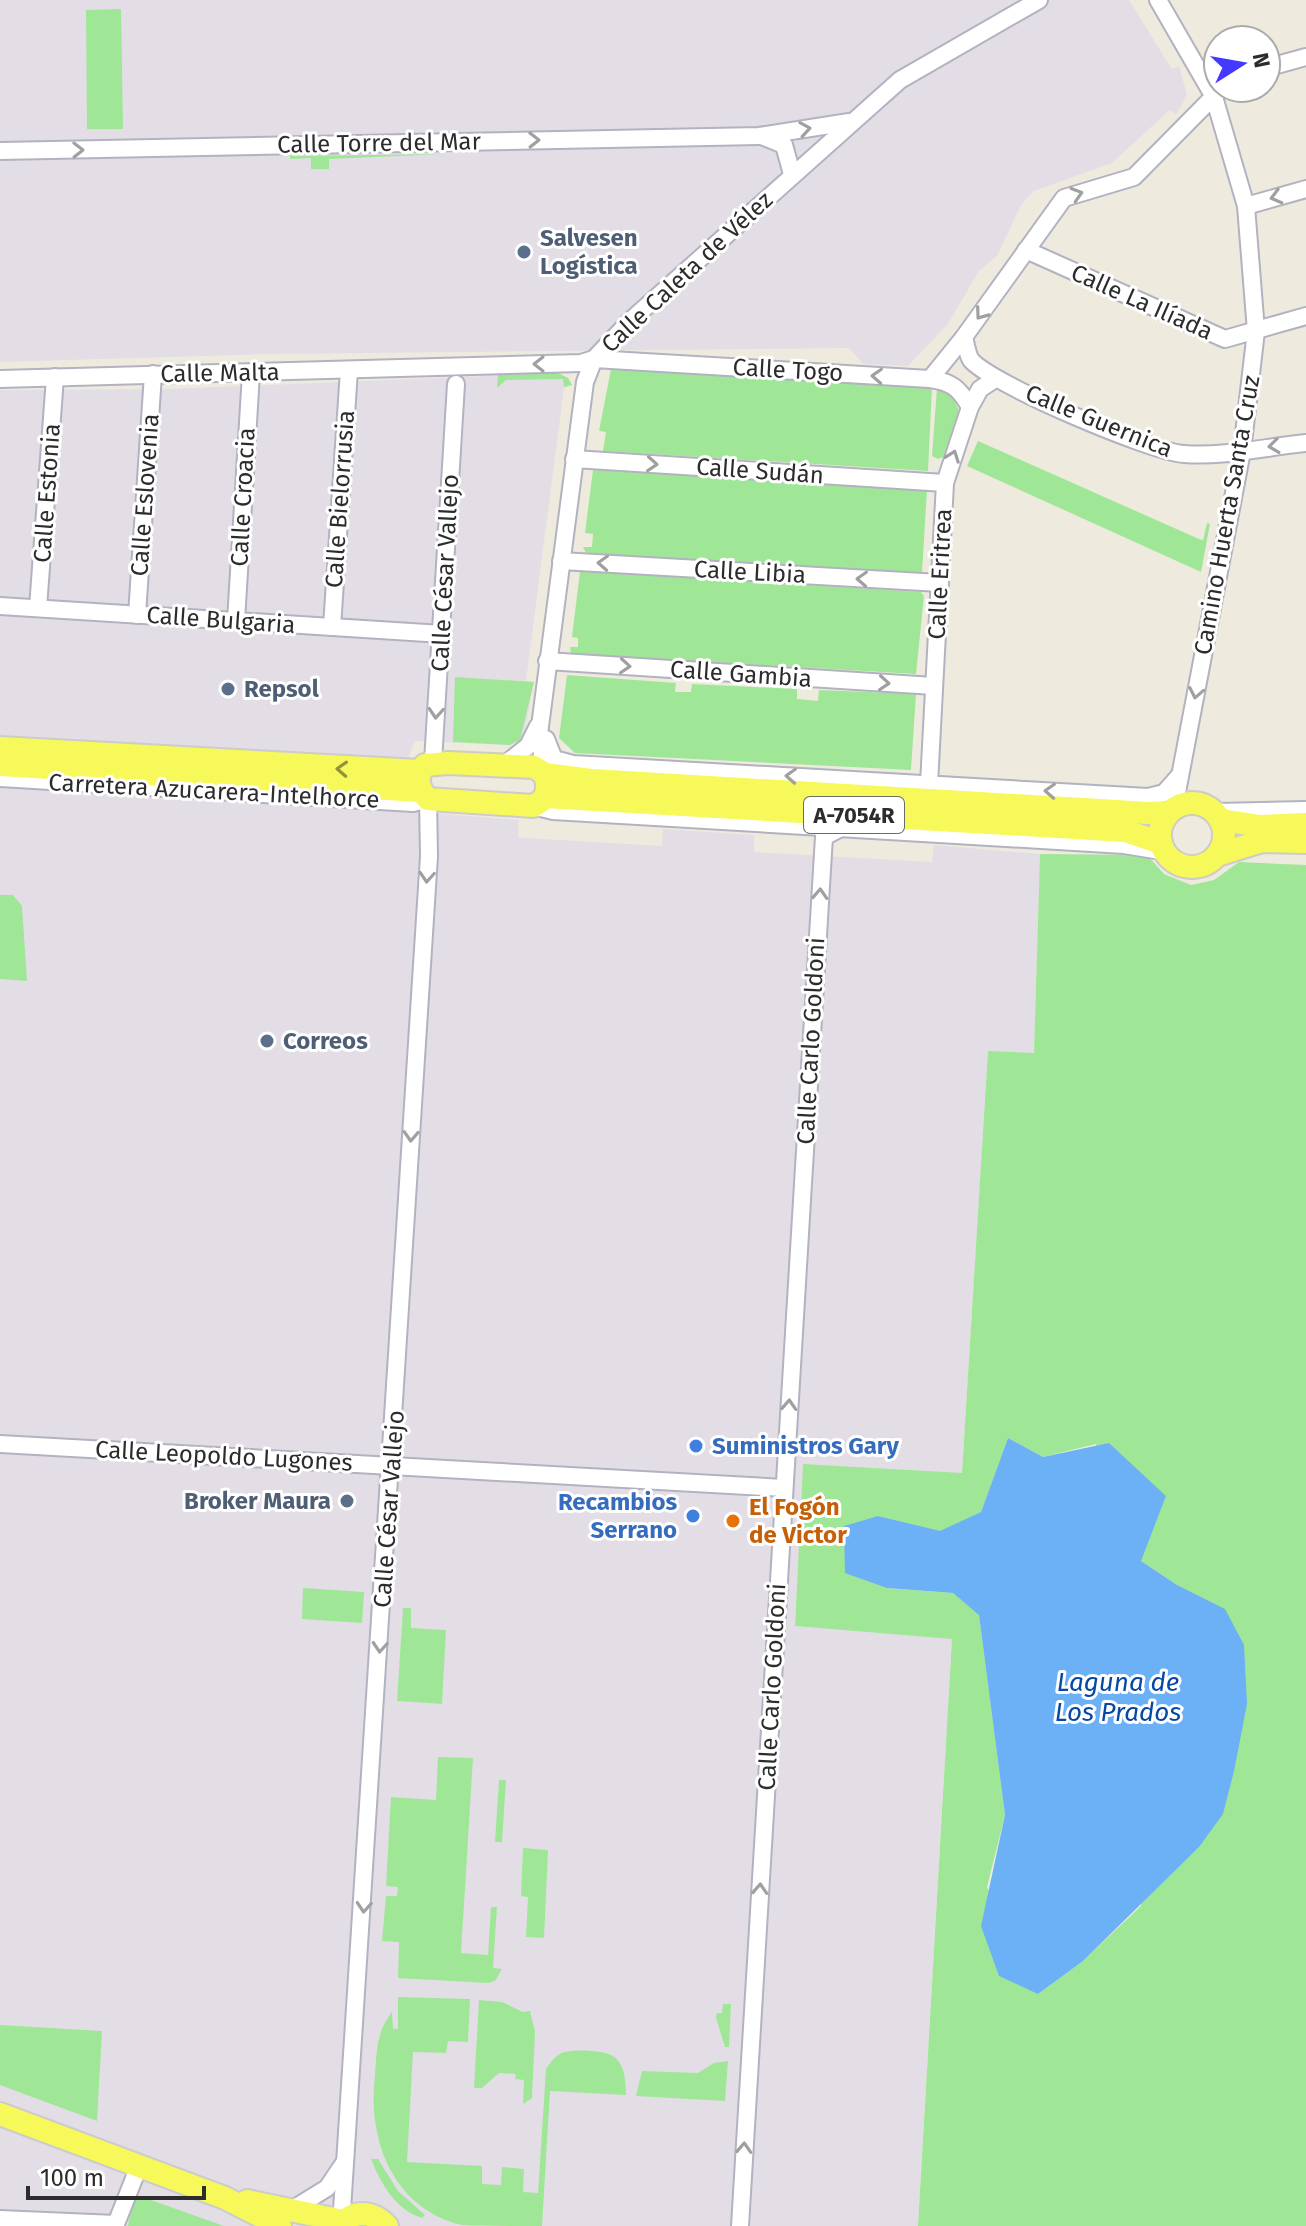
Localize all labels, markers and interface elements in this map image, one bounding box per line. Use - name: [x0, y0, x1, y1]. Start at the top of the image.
- north arrow: [1202, 24, 1282, 104]
- text: N: [1246, 51, 1276, 70]
- one-way arrow: [798, 121, 811, 138]
- street label: Calle Torre del Mar: [277, 127, 482, 159]
- one-way arrow: [528, 132, 541, 149]
- one-way arrow: [72, 141, 85, 158]
- street label: Calle Caleta de Vélez: [596, 186, 778, 358]
- one-way arrow: [1069, 187, 1083, 203]
- one-way arrow: [1270, 188, 1284, 205]
- place label: Salvesen Logística: [540, 224, 638, 280]
- marker: Salvesen Logística: [515, 243, 533, 261]
- street label: Calle La Ilíada: [1067, 258, 1217, 346]
- one-way arrow: [976, 305, 990, 319]
- street label: Calle Togo: [732, 353, 844, 387]
- one-way arrow: [532, 355, 545, 373]
- street label: Calle Malta: [160, 358, 280, 388]
- one-way arrow: [870, 367, 883, 384]
- street label: Camino Huerta Santa Cruz: [1189, 373, 1265, 657]
- street label: Calle Guernica: [1021, 379, 1177, 463]
- street label: Calle Bielorrusia: [320, 409, 360, 589]
- street label: Calle Eslovenia: [125, 413, 165, 577]
- street label: Calle Estonia: [28, 422, 66, 564]
- street label: Calle Croacia: [225, 427, 261, 567]
- one-way arrow: [1267, 438, 1280, 455]
- one-way arrow: [943, 450, 960, 464]
- street label: Calle Sudán: [695, 453, 825, 489]
- one-way arrow: [646, 455, 659, 472]
- street label: Calle César Vallejo: [426, 473, 464, 673]
- street label: Calle Eritrea: [923, 508, 957, 640]
- one-way arrow: [596, 555, 609, 572]
- street label: Calle Libia: [693, 555, 807, 589]
- one-way arrow: [855, 570, 868, 587]
- street label: Calle Bulgaria: [146, 601, 296, 639]
- street label: Calle Gambia: [669, 655, 813, 693]
- one-way arrow: [619, 657, 632, 674]
- one-way arrow: [878, 674, 891, 691]
- place label: Repsol: [244, 675, 320, 703]
- marker: Repsol: [219, 680, 237, 698]
- one-way arrow: [1189, 686, 1206, 700]
- one-way arrow: [428, 707, 445, 720]
- one-way arrow: [335, 760, 348, 777]
- street label: Carretera Azucarera-Intelhorce: [48, 768, 380, 814]
- one-way arrow: [784, 768, 797, 785]
- one-way arrow: [1043, 783, 1056, 800]
- road number: A-7054R: [804, 797, 904, 833]
- one-way arrow: [419, 871, 436, 884]
- one-way arrow: [811, 887, 828, 900]
- street label: Calle Carlo Goldoni: [792, 937, 830, 1145]
- place label: Correos: [283, 1027, 368, 1055]
- marker: Correos: [258, 1032, 276, 1050]
- one-way arrow: [403, 1130, 420, 1143]
- one-way arrow: [780, 1399, 797, 1412]
- street label: Calle César Vallejo: [368, 1409, 410, 1609]
- place label: Suministros Gary: [712, 1432, 899, 1460]
- street label: Calle Leopoldo Lugones: [95, 1435, 353, 1477]
- marker: Suministros Gary: [687, 1437, 705, 1455]
- place label: Broker Maura: [184, 1487, 331, 1515]
- place label: Recambios Serrano: [558, 1488, 677, 1544]
- marker: Broker Maura: [338, 1492, 356, 1510]
- place label: El Fogón de Victor: [749, 1493, 847, 1549]
- marker: Recambios Serrano: [684, 1507, 702, 1525]
- marker: El Fogón de Victor: [724, 1512, 742, 1530]
- street label: Calle Carlo Goldoni: [753, 1583, 791, 1791]
- one-way arrow: [372, 1641, 389, 1654]
- water label: Laguna de Los Prados: [1055, 1667, 1181, 1728]
- one-way arrow: [751, 1882, 768, 1895]
- one-way arrow: [356, 1901, 373, 1914]
- one-way arrow: [736, 2141, 753, 2154]
- scale bar: [28, 2150, 204, 2200]
- text: 100 m: [40, 2164, 104, 2192]

